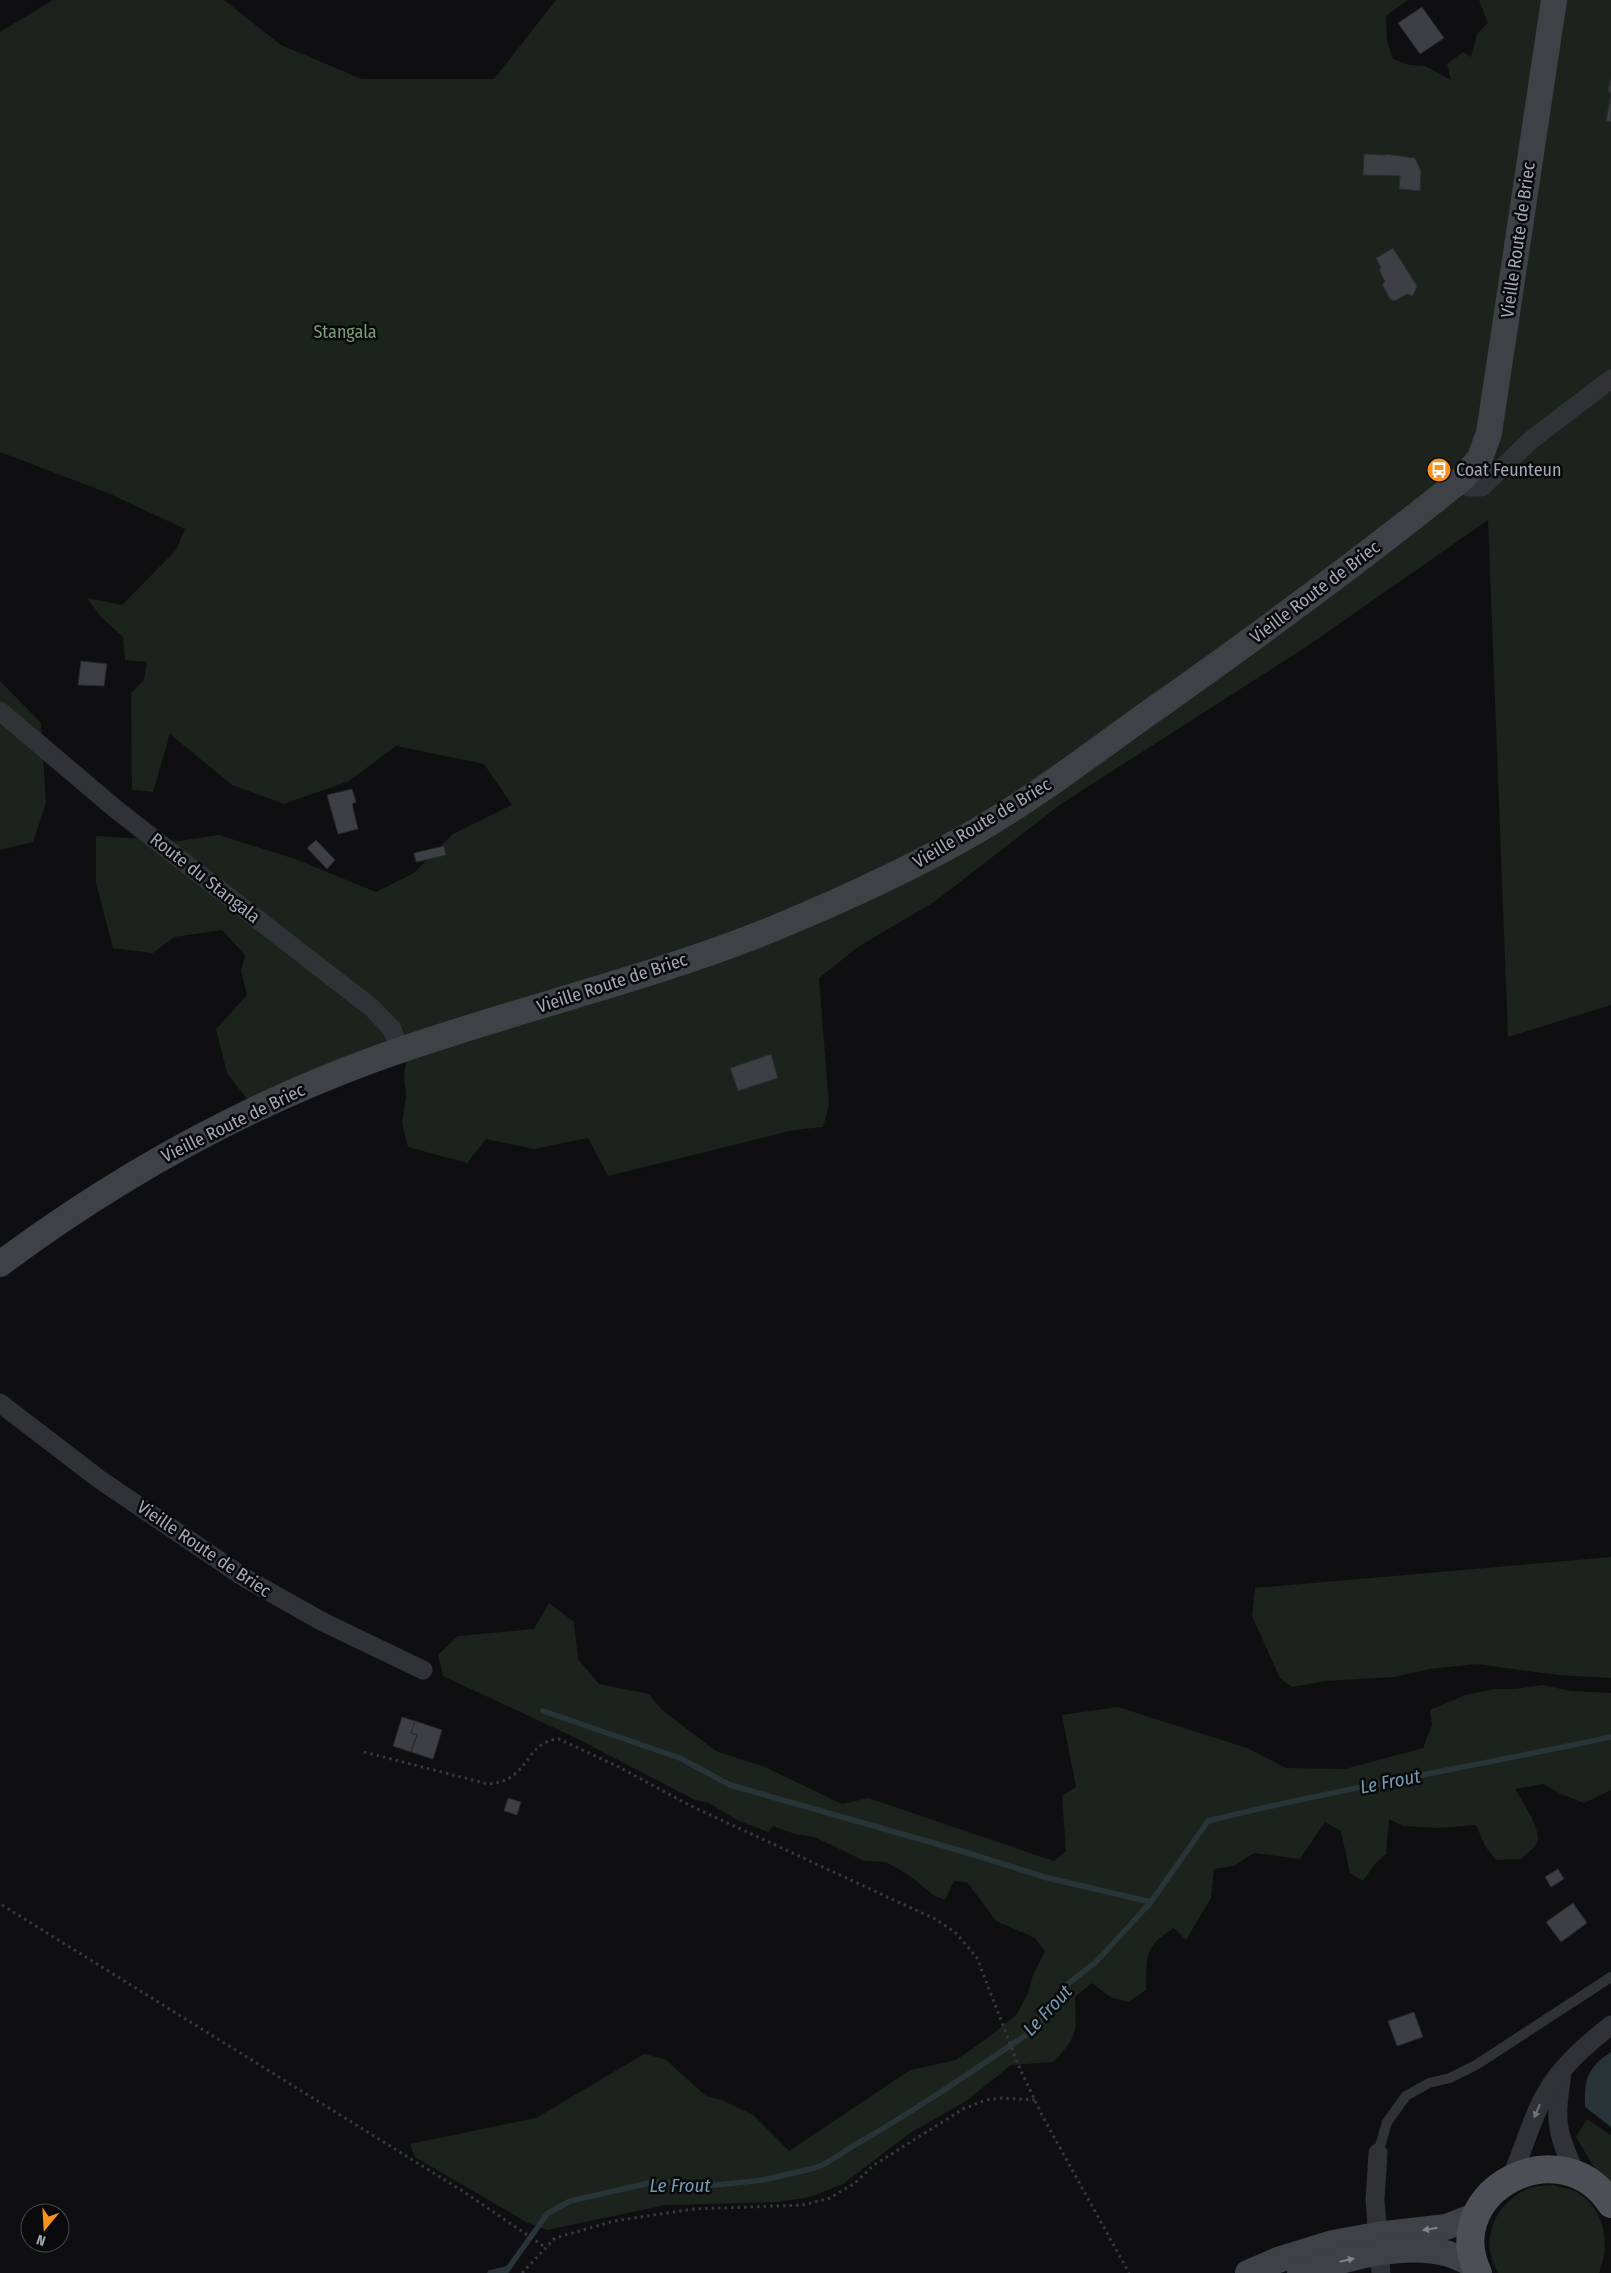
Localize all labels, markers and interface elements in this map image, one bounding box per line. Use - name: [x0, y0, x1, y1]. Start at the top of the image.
- street label: Vieille Route de Briec: [1496, 161, 1540, 319]
- park label: Stangala: [313, 321, 377, 343]
- bus stop icon: Coat Feunteun: [1426, 457, 1452, 483]
- place label: Coat Feunteun: [1456, 459, 1561, 481]
- street label: Vieille Route de Briec: [1246, 536, 1384, 648]
- street label: Vieille Route de Briec: [909, 773, 1055, 873]
- street label: Route du Stangala: [146, 828, 265, 928]
- street label: Vieille Route de Briec: [534, 948, 690, 1018]
- street label: Vieille Route de Briec: [158, 1079, 309, 1167]
- street label: Vieille Route de Briec: [133, 1496, 275, 1602]
- water label: Le Frout: [1358, 1764, 1423, 1799]
- water label: Le Frout: [1018, 1980, 1077, 2040]
- one-way arrow: [1533, 2104, 1541, 2118]
- water label: Le Frout: [650, 2174, 711, 2197]
- north arrow: [20, 2203, 70, 2253]
- one-way arrow: [1422, 2226, 1438, 2234]
- text: N: [35, 2231, 48, 2249]
- one-way arrow: [1339, 2255, 1355, 2263]

